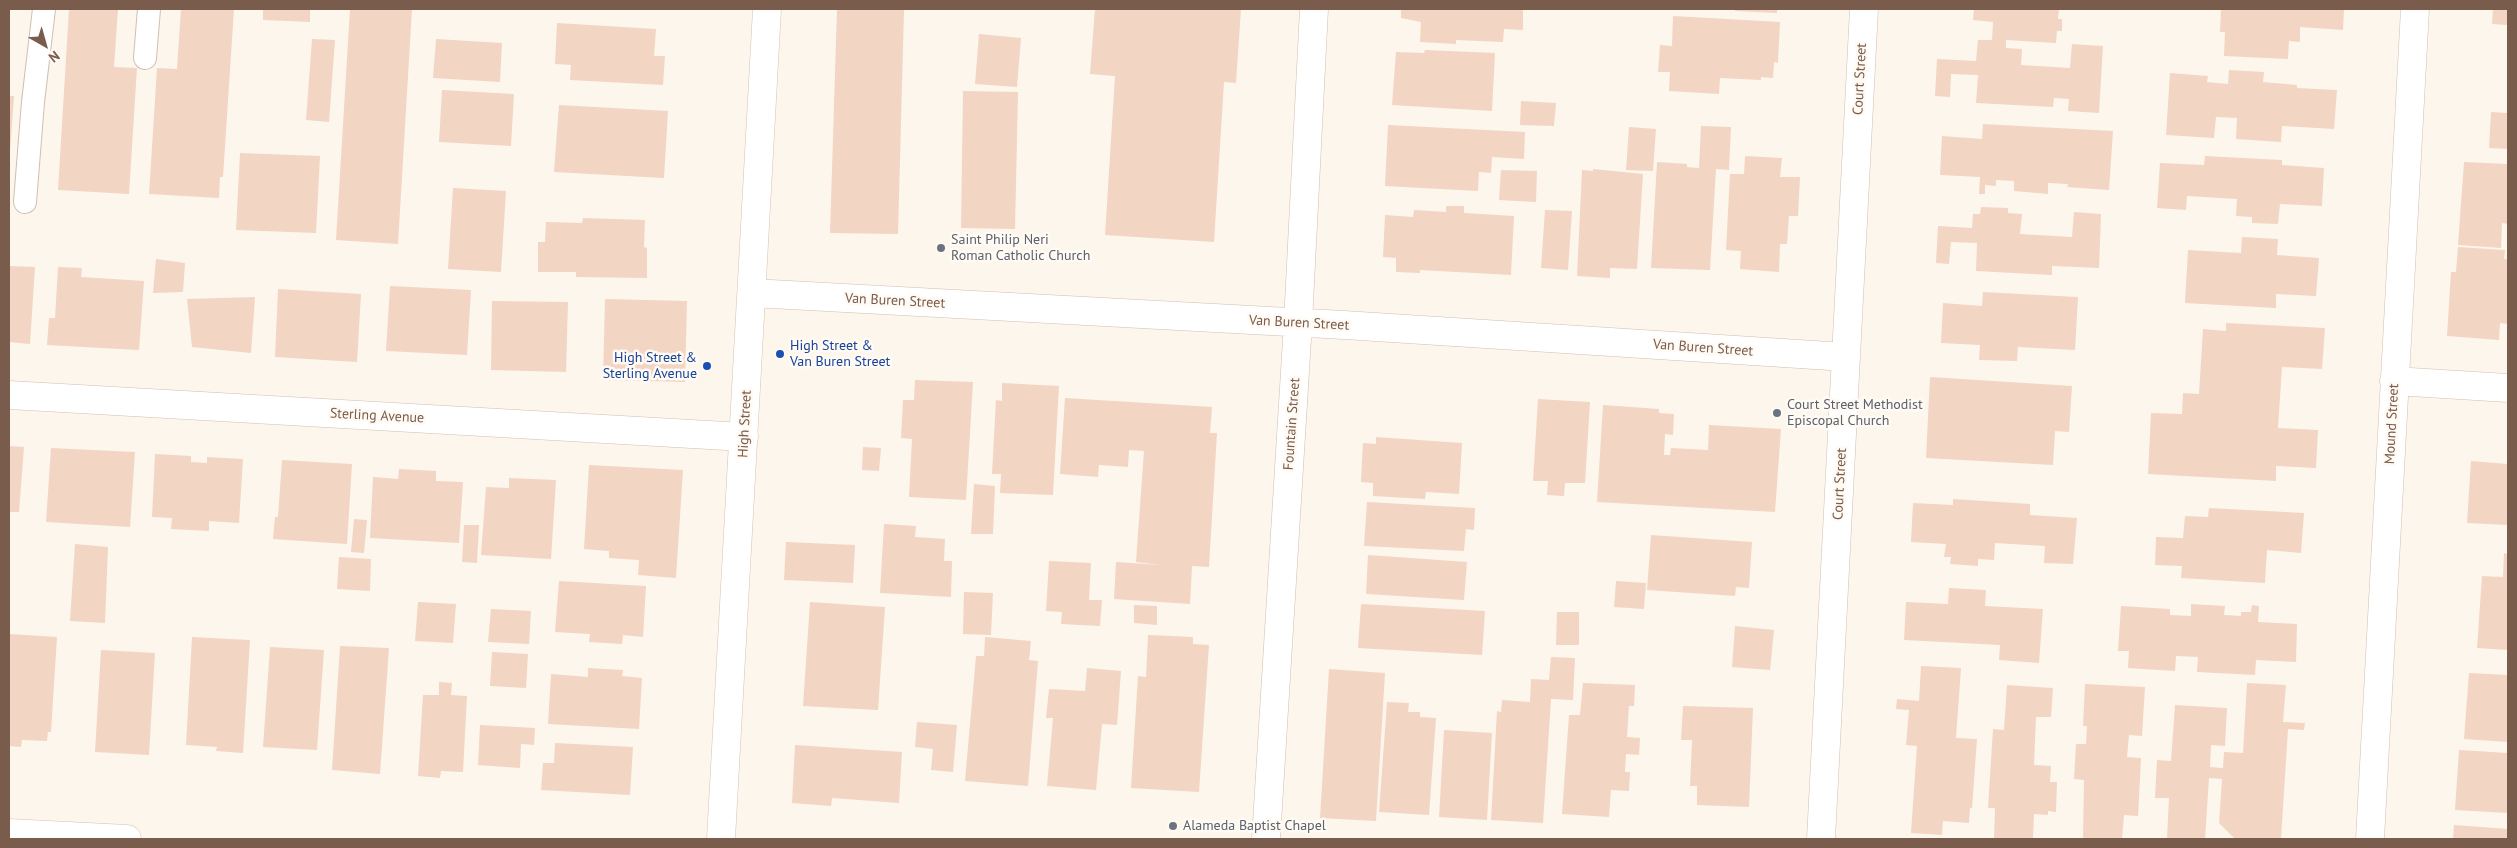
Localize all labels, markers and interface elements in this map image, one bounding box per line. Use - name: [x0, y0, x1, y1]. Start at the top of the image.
- north arrow: [20, 20, 70, 70]
- street label: Court Street: [1850, 43, 1870, 115]
- text: N: [45, 47, 63, 67]
- place label: Saint Philip Neri Roman Catholic Church: [951, 232, 1090, 264]
- marker: Saint Philip Neri Roman Catholic Church: [935, 242, 947, 254]
- street label: Van Buren Street: [844, 290, 946, 312]
- street label: Van Buren Street: [1248, 312, 1350, 334]
- street label: Van Buren Street: [1652, 336, 1754, 360]
- place label: High Street & Van Buren Street: [790, 338, 890, 371]
- marker: High Street & Van Buren Street: [774, 348, 786, 360]
- place label: High Street & Sterling Avenue: [603, 350, 697, 382]
- marker: High Street & Sterling Avenue: [701, 360, 713, 372]
- street label: Fountain Street: [1280, 377, 1304, 471]
- street label: Mound Street: [2381, 383, 2403, 465]
- street label: High Street: [735, 390, 755, 458]
- place label: Court Street Methodist Episcopal Church: [1787, 397, 1923, 430]
- street label: Sterling Avenue: [329, 405, 425, 427]
- marker: Court Street Methodist Episcopal Church: [1771, 407, 1783, 419]
- street label: Court Street: [1830, 448, 1850, 520]
- place label: Alameda Baptist Chapel: [1183, 818, 1326, 834]
- marker: Alameda Baptist Chapel: [1167, 820, 1179, 832]

